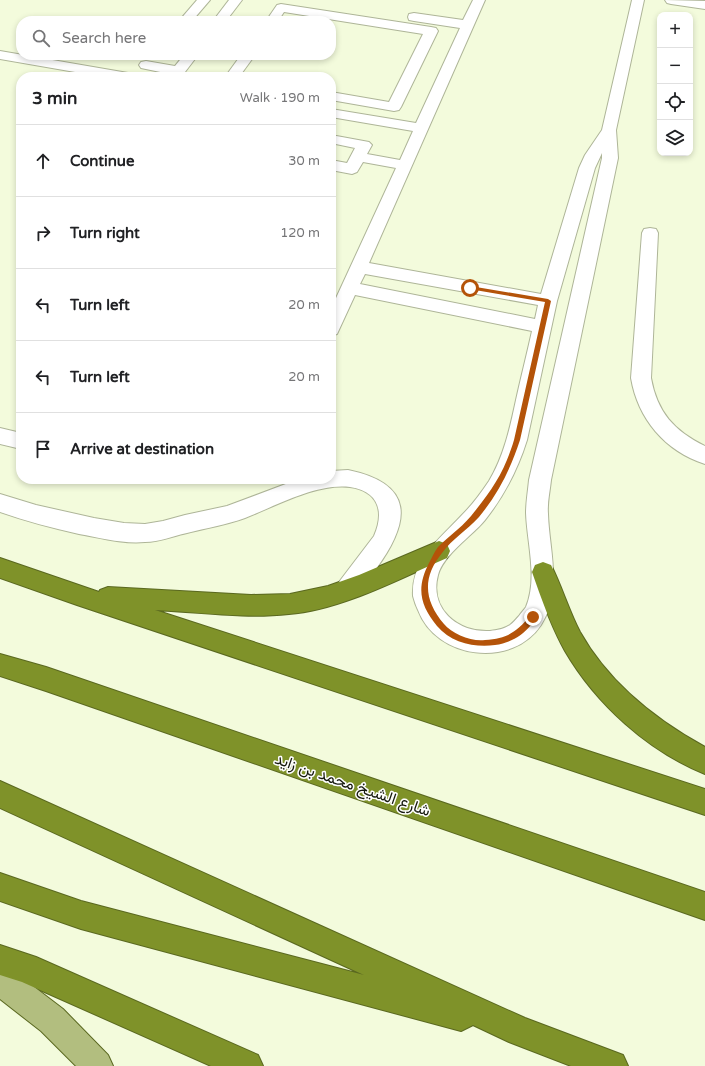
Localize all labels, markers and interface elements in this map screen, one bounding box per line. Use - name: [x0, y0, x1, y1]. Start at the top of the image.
- map controls: [657, 12, 693, 156]
- button: +: [657, 12, 693, 48]
- search box: [16, 16, 336, 60]
- icon: search: [30, 27, 52, 49]
- text: Search here: [62, 29, 146, 47]
- button: −: [657, 48, 693, 84]
- button: locate: [657, 84, 693, 120]
- text: 3 min: [32, 88, 77, 109]
- text: Walk · 190 m: [240, 90, 320, 106]
- button: layers: [657, 120, 693, 156]
- icon: ahead: [32, 150, 54, 172]
- text: Continue: [70, 152, 134, 170]
- text: 30 m: [288, 153, 320, 169]
- icon: right: [32, 222, 54, 244]
- text: Turn right: [70, 224, 140, 242]
- text: 120 m: [280, 225, 320, 241]
- route start: [461, 279, 479, 297]
- icon: left: [32, 294, 54, 316]
- text: Turn left: [70, 296, 130, 314]
- text: 20 m: [288, 297, 320, 313]
- icon: left: [32, 366, 54, 388]
- text: Turn left: [70, 368, 130, 386]
- text: 20 m: [288, 369, 320, 385]
- icon: arrive: [32, 438, 54, 460]
- text: Arrive at destination: [70, 440, 214, 458]
- route end: [524, 608, 542, 626]
- street label: شارع الشيخ محمد بن زايد: [272, 749, 433, 822]

